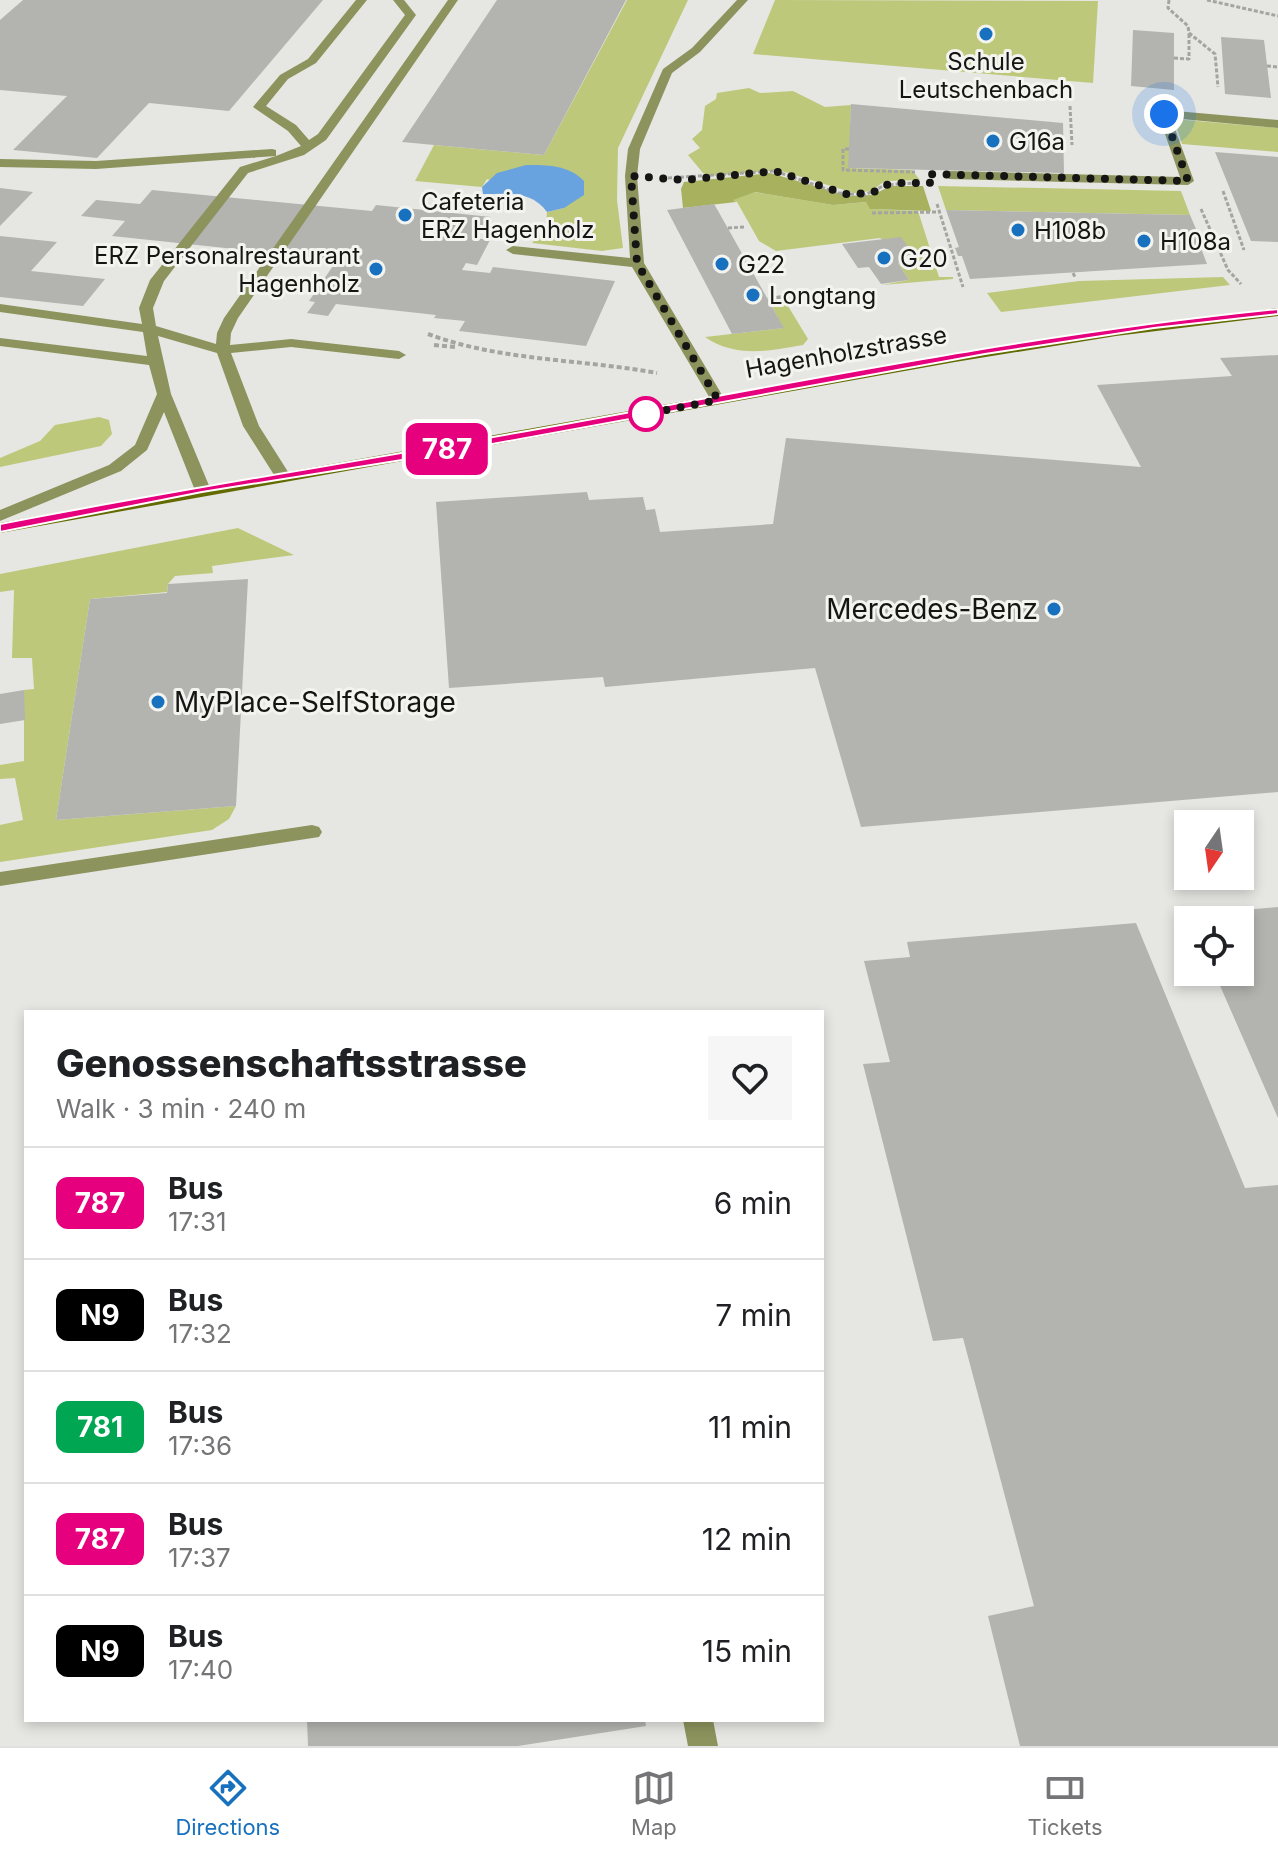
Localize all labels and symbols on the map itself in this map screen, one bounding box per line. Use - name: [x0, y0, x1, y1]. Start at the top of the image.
- marker: Schule Leutschenbach: [977, 25, 995, 43]
- place label: Schule Leutschenbach: [899, 47, 1073, 104]
- your location: [1144, 94, 1184, 134]
- place label: G16a: [1009, 127, 1065, 156]
- marker: G16a: [984, 132, 1002, 150]
- place label: Cafeteria ERZ Hagenholz: [421, 187, 595, 244]
- marker: Cafeteria ERZ Hagenholz: [396, 206, 414, 224]
- place label: H108b: [1034, 216, 1106, 245]
- marker: H108b: [1009, 221, 1027, 239]
- place label: H108a: [1160, 227, 1231, 256]
- marker: H108a: [1135, 232, 1153, 250]
- place label: ERZ Personalrestaurant Hagenholz: [94, 241, 360, 298]
- place label: G20: [900, 244, 948, 273]
- marker: G20: [875, 249, 893, 267]
- place label: G22: [738, 250, 785, 279]
- marker: G22: [713, 255, 731, 273]
- marker: ERZ Personalrestaurant Hagenholz: [367, 260, 385, 278]
- place label: Longtang: [769, 281, 876, 310]
- marker: Longtang: [744, 286, 762, 304]
- street label: Hagenholzstrasse: [743, 320, 949, 384]
- unlabelled marker: [629, 397, 663, 431]
- line badge: 787: [401, 423, 493, 475]
- place label: Mercedes-Benz: [826, 592, 1038, 626]
- marker: Mercedes-Benz: [1045, 600, 1063, 618]
- place label: MyPlace-SelfStorage: [174, 685, 456, 719]
- marker: MyPlace-SelfStorage: [149, 693, 167, 711]
- north arrow: [1174, 810, 1254, 890]

